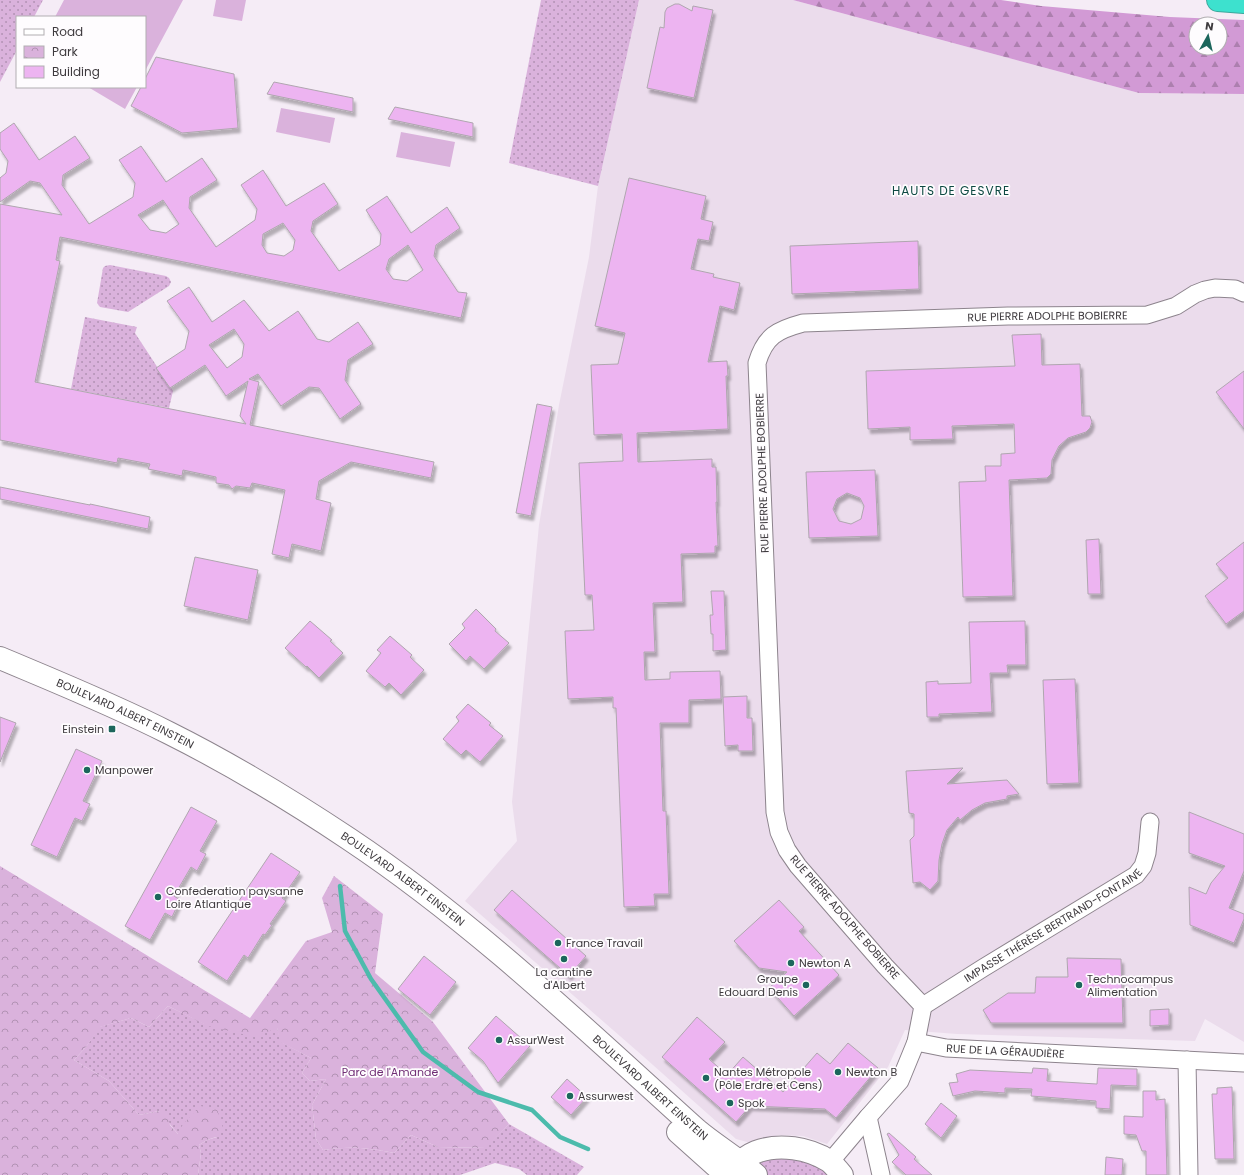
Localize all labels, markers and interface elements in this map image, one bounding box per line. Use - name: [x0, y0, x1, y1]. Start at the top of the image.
- legend: [16, 16, 146, 88]
- north arrow: [1188, 16, 1228, 56]
- text: N: [1204, 18, 1215, 35]
- text: Road: [52, 23, 83, 40]
- text: Park: [52, 43, 79, 60]
- text: Building: [52, 63, 100, 80]
- district label: HAUTS DE GESVRE: [892, 182, 1010, 199]
- street label: RUE PIERRE ADOLPHE BOBIERRE: [967, 307, 1128, 325]
- street label: RUE PIERRE ADOLPHE BOBIERRE: [751, 393, 773, 553]
- street label: BOULEVARD ALBERT EINSTEIN: [54, 675, 197, 753]
- place label: Einstein: [62, 721, 104, 737]
- marker: Einstein: [107, 724, 117, 734]
- place label: Manpower: [95, 762, 153, 778]
- marker: Manpower: [82, 765, 92, 775]
- street label: BOULEVARD ALBERT EINSTEIN: [338, 828, 468, 930]
- street label: RUE PIERRE ADOLPHE BOBIERRE: [786, 851, 904, 983]
- street label: IMPASSE THÉRÈSE BERTRAND-FONTAINE: [961, 865, 1146, 986]
- place label: Confederation paysanne Loire Atlantique: [166, 883, 304, 912]
- marker: Confederation paysanne Loire Atlantique: [153, 892, 163, 902]
- place label: France Travail: [566, 935, 643, 951]
- marker: France Travail: [553, 938, 563, 948]
- marker: La cantine d'Albert: [559, 954, 569, 964]
- place label: Newton A: [799, 955, 852, 971]
- marker: Newton A: [786, 958, 796, 968]
- place label: La cantine d'Albert: [536, 964, 593, 993]
- place label: Groupe Edouard Denis: [719, 971, 798, 1000]
- place label: Technocampus Alimentation: [1087, 971, 1173, 1000]
- marker: Groupe Edouard Denis: [801, 980, 811, 990]
- marker: Technocampus Alimentation: [1074, 980, 1084, 990]
- street label: BOULEVARD ALBERT EINSTEIN: [589, 1031, 711, 1144]
- place label: AssurWest: [507, 1032, 564, 1048]
- marker: AssurWest: [494, 1035, 504, 1045]
- street label: RUE DE LA GÉRAUDIÈRE: [946, 1040, 1065, 1062]
- park label: Parc de l'Amande: [342, 1064, 438, 1080]
- place label: Nantes Métropole (Pôle Erdre et Cens): [714, 1064, 823, 1093]
- place label: Newton B: [846, 1064, 898, 1080]
- marker: Newton B: [833, 1067, 843, 1077]
- marker: Nantes Métropole (Pôle Erdre et Cens): [701, 1073, 711, 1083]
- place label: Assurwest: [578, 1088, 634, 1104]
- marker: Assurwest: [565, 1091, 575, 1101]
- place label: Spok: [738, 1095, 765, 1111]
- marker: Spok: [725, 1098, 735, 1108]

